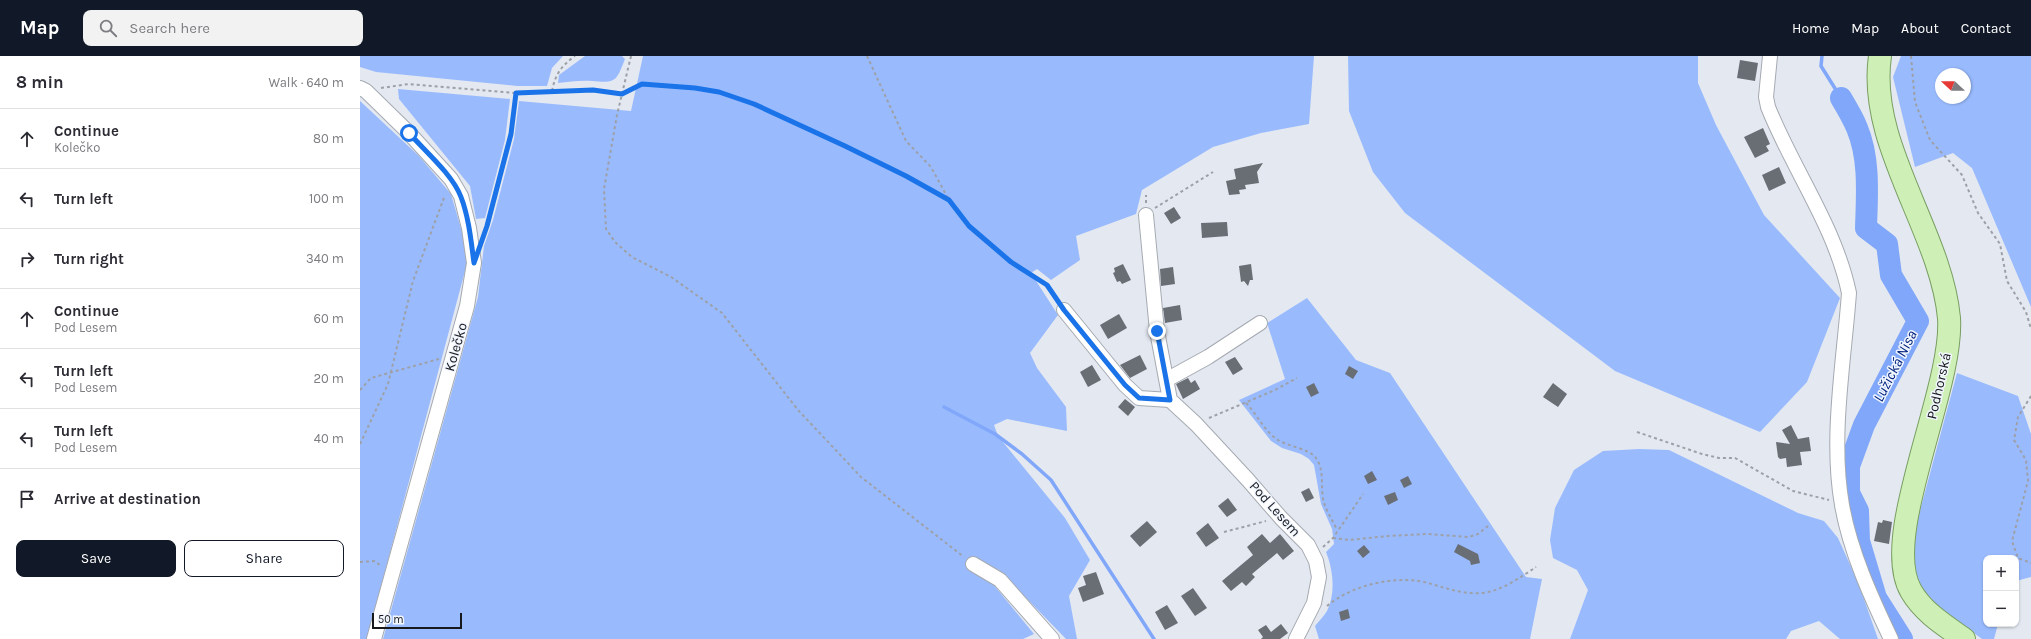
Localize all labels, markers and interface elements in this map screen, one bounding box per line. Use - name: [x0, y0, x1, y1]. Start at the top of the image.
- search box: [83, 10, 363, 46]
- text: Map: [20, 17, 59, 39]
- icon: search: [97, 17, 119, 39]
- text: Search here: [129, 19, 210, 37]
- text: Home: [1792, 20, 1829, 37]
- text: Map: [1851, 20, 1879, 37]
- text: About: [1901, 20, 1939, 37]
- text: Contact: [1961, 20, 2011, 37]
- north arrow: [1935, 68, 1971, 104]
- text: 8 min: [16, 72, 64, 92]
- text: Walk · 640 m: [269, 75, 344, 90]
- text: Continue: [54, 122, 119, 140]
- route start: [400, 124, 418, 142]
- icon: ahead: [16, 128, 38, 150]
- text: 80 m: [313, 131, 344, 146]
- text: Kolečko: [54, 140, 100, 155]
- icon: left: [16, 188, 38, 210]
- text: Turn left: [54, 190, 113, 208]
- text: 100 m: [309, 191, 344, 206]
- icon: right: [16, 248, 38, 270]
- text: Turn right: [54, 250, 124, 268]
- text: 340 m: [306, 251, 344, 266]
- text: Continue: [54, 302, 119, 320]
- icon: ahead: [16, 308, 38, 330]
- text: 60 m: [314, 311, 344, 326]
- text: Pod Lesem: [54, 320, 118, 335]
- street label: Kolečko: [441, 321, 471, 373]
- route end: [1148, 322, 1166, 340]
- water label: Lužická Nisa: [1869, 327, 1921, 405]
- street label: Podhorská: [1923, 351, 1955, 421]
- text: Turn left: [54, 362, 113, 380]
- icon: left: [16, 368, 38, 390]
- text: 20 m: [314, 371, 344, 386]
- text: Pod Lesem: [54, 380, 118, 395]
- text: Turn left: [54, 422, 113, 440]
- icon: left: [16, 428, 38, 450]
- text: 40 m: [314, 431, 344, 446]
- text: Pod Lesem: [54, 440, 118, 455]
- street label: Pod Lesem: [1246, 478, 1304, 540]
- icon: arrive: [16, 488, 38, 510]
- text: Arrive at destination: [54, 490, 201, 508]
- button: Save: [16, 540, 176, 577]
- button: Share: [184, 540, 344, 577]
- map controls: [1983, 555, 2019, 627]
- button: +: [1983, 555, 2019, 591]
- button: −: [1983, 591, 2019, 627]
- scale bar: [372, 611, 462, 630]
- text: 50 m: [378, 613, 404, 626]

